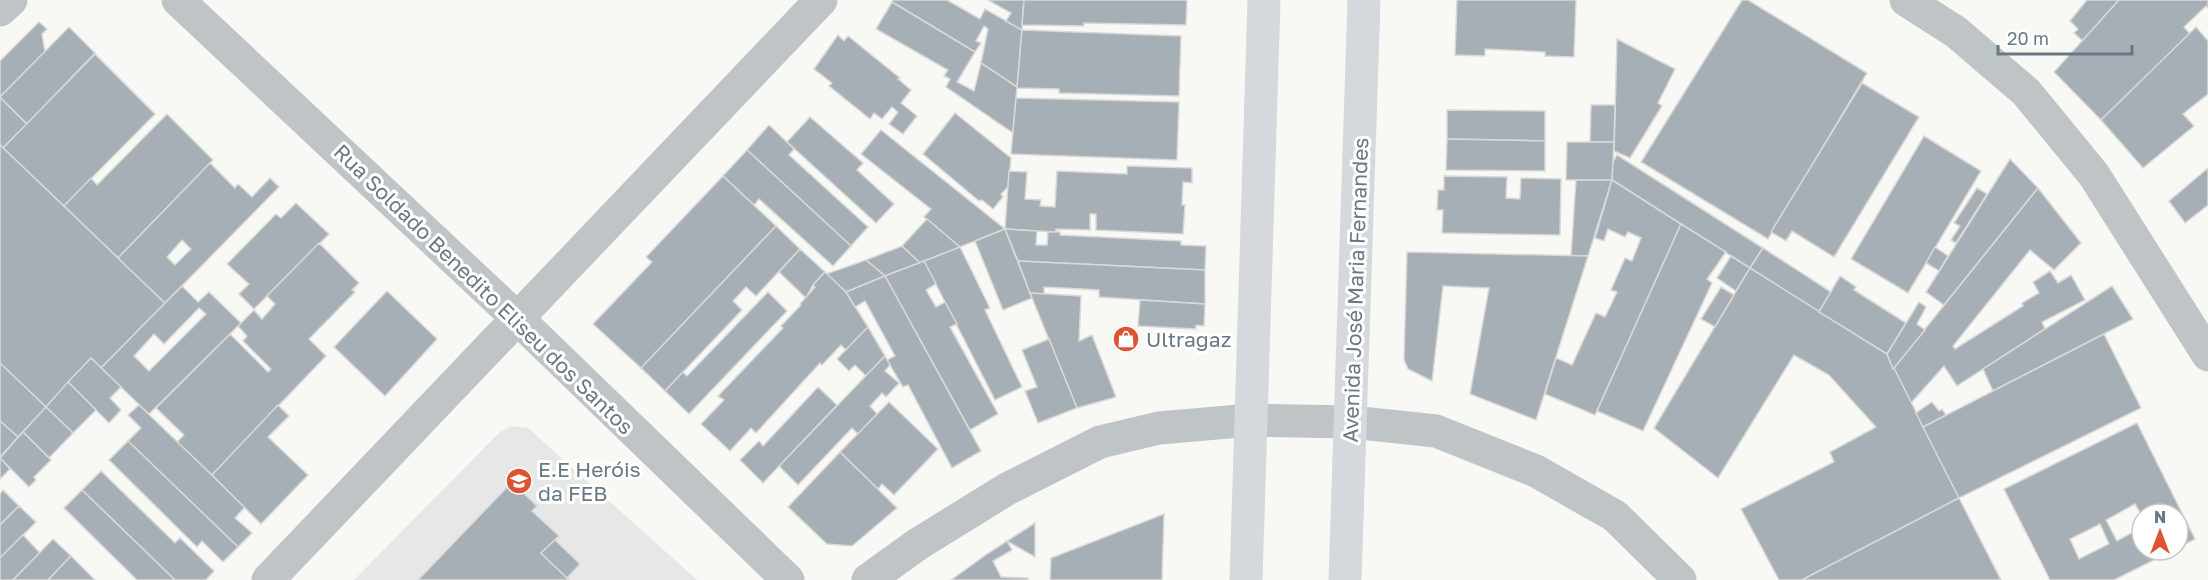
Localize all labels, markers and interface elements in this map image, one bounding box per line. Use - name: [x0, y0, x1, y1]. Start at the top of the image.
- scale bar: [1998, 18, 2132, 56]
- text: 20 m: [2007, 27, 2049, 49]
- street label: Avenida José Maria Fernandes: [1337, 137, 1373, 443]
- street label: Rua Soldado Benedito Eliseu dos Santos: [329, 139, 639, 439]
- shop icon: Ultragaz: [1111, 324, 1141, 354]
- place label: Ultragaz: [1146, 326, 1231, 352]
- place label: E.E Heróis da FEB: [538, 456, 641, 506]
- school or university icon: E.E Heróis da FEB: [504, 466, 534, 496]
- north arrow: [2130, 502, 2190, 562]
- text: N: [2154, 507, 2166, 527]

